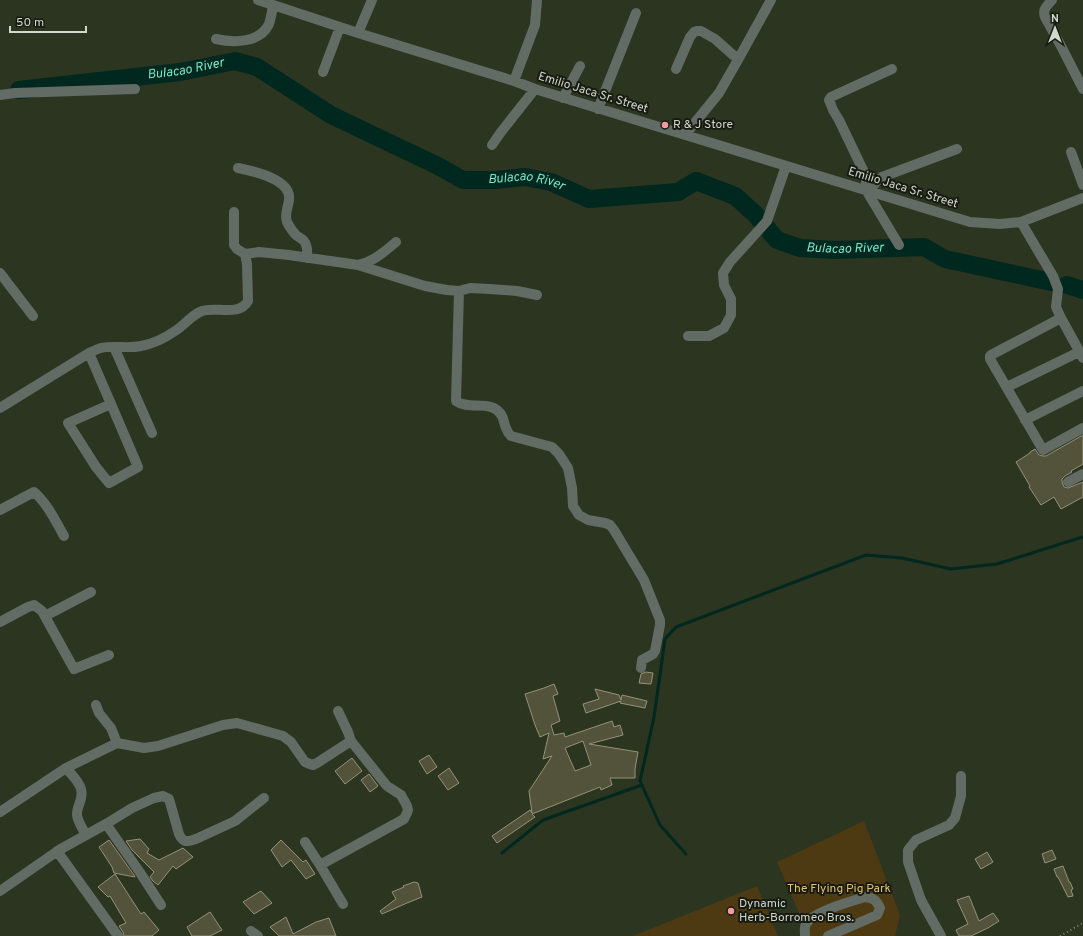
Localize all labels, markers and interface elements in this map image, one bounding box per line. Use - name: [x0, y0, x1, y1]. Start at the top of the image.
- scale bar: [10, 8, 86, 34]
- north arrow: [1035, 8, 1075, 48]
- text: N: [1051, 12, 1059, 26]
- text: 50 m: [16, 15, 44, 31]
- water label: Bulacao River: [146, 55, 227, 84]
- street label: Emilio Jaca Sr. Street: [536, 69, 650, 117]
- place label: R & J Store: [673, 117, 733, 133]
- marker: R & J Store: [660, 120, 670, 130]
- street label: Emilio Jaca Sr. Street: [846, 164, 960, 212]
- water label: Bulacao River: [488, 169, 568, 195]
- water label: Bulacao River: [806, 240, 885, 258]
- park label: The Flying Pig Park: [787, 881, 891, 897]
- place label: Dynamic Herb-Borromeo Bros.: [739, 896, 854, 926]
- marker: Dynamic Herb-Borromeo Bros.: [726, 906, 736, 916]

